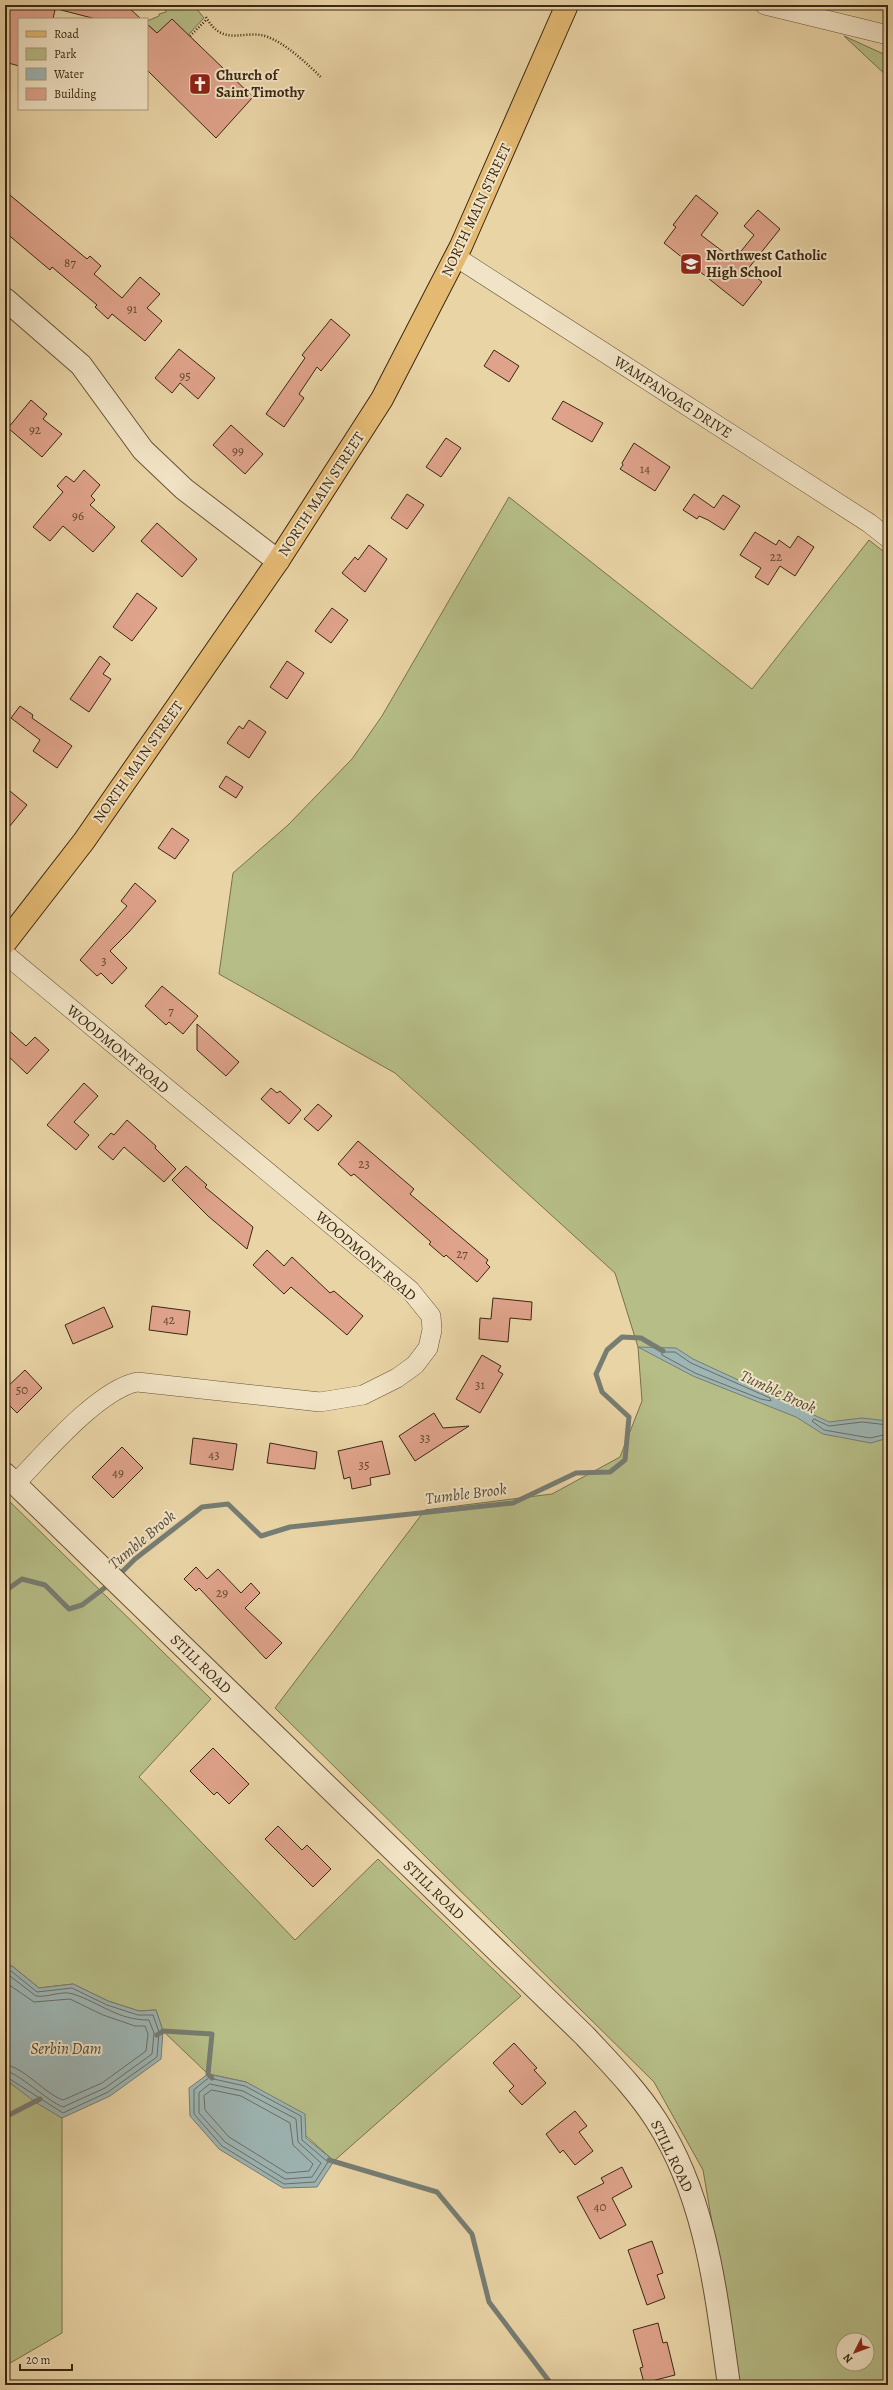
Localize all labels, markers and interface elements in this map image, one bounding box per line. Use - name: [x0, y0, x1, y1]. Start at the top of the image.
- legend: [18, 18, 148, 110]
- text: Road: [54, 26, 80, 42]
- text: Park: [54, 46, 77, 62]
- place label: Church of Saint Timothy: [216, 65, 305, 102]
- text: Water: [53, 66, 84, 82]
- church icon: Church of Saint Timothy: [187, 71, 213, 97]
- text: Building: [54, 86, 96, 102]
- street label: NORTH MAIN STREET: [436, 139, 516, 280]
- place label: Northwest Catholic High School: [706, 245, 827, 282]
- school or university icon: Northwest Catholic High School: [678, 251, 704, 277]
- house number: 87: [64, 254, 76, 271]
- house number: 91: [127, 300, 138, 317]
- street label: WAMPANOAG DRIVE: [609, 351, 736, 443]
- house number: 95: [179, 367, 191, 384]
- house number: 92: [29, 421, 41, 438]
- street label: NORTH MAIN STREET: [273, 427, 369, 560]
- house number: 99: [232, 442, 244, 459]
- house number: 14: [640, 460, 650, 477]
- house number: 96: [72, 507, 84, 524]
- house number: 22: [770, 548, 782, 565]
- street label: NORTH MAIN STREET: [88, 696, 188, 827]
- house number: 3: [101, 952, 107, 969]
- street label: WOODMONT ROAD: [62, 1000, 173, 1098]
- house number: 7: [168, 1002, 174, 1019]
- house number: 23: [358, 1155, 370, 1172]
- street label: WOODMONT ROAD: [310, 1206, 421, 1306]
- house number: 27: [456, 1245, 468, 1262]
- house number: 42: [163, 1311, 175, 1328]
- water label: Tumble Brook: [736, 1365, 820, 1419]
- house number: 31: [475, 1376, 485, 1393]
- house number: 50: [16, 1381, 28, 1398]
- house number: 33: [420, 1429, 430, 1446]
- house number: 43: [208, 1446, 220, 1463]
- house number: 35: [359, 1456, 370, 1473]
- house number: 49: [112, 1464, 124, 1481]
- water label: Tumble Brook: [424, 1478, 508, 1510]
- water label: Tumble Brook: [104, 1505, 180, 1575]
- house number: 29: [216, 1584, 228, 1601]
- street label: STILL ROAD: [166, 1630, 236, 1698]
- street label: STILL ROAD: [399, 1856, 469, 1924]
- water label: Serbin Dam: [30, 2038, 102, 2060]
- street label: STILL ROAD: [646, 2117, 698, 2195]
- house number: 40: [594, 2198, 606, 2215]
- north arrow: [835, 2332, 875, 2372]
- scale bar: [20, 2346, 72, 2372]
- text: N: [840, 2350, 856, 2366]
- text: 20 m: [26, 2352, 50, 2368]

